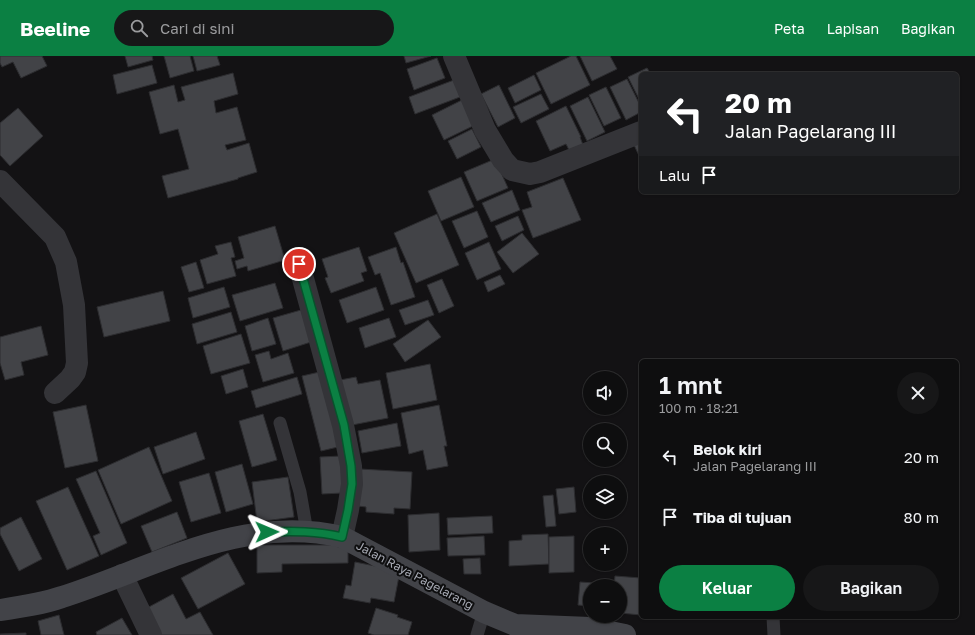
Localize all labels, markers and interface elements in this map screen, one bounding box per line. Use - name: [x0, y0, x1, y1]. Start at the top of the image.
- search box: [114, 10, 394, 46]
- text: Beeline: [20, 17, 90, 40]
- icon: search: [128, 17, 150, 39]
- text: Cari di sini: [160, 19, 235, 37]
- text: Peta: [774, 20, 805, 37]
- text: Lapisan: [827, 20, 879, 37]
- text: Bagikan: [901, 20, 955, 37]
- text: 20 m: [725, 86, 792, 119]
- icon: left: [659, 88, 711, 140]
- text: Jalan Pagelarang III: [725, 120, 897, 142]
- icon: arrive: [698, 164, 720, 186]
- text: Lalu: [659, 166, 690, 184]
- pin: [282, 247, 316, 281]
- icon: arrive: [288, 253, 310, 275]
- text: 1 mnt: [659, 370, 722, 399]
- map controls: [583, 371, 627, 623]
- button: sound: [583, 371, 627, 415]
- button: close: [897, 372, 939, 414]
- text: 100 m · 18:21: [659, 400, 739, 416]
- button: search: [583, 423, 627, 467]
- text: Belok kiri: [693, 440, 762, 458]
- icon: left: [659, 446, 681, 468]
- text: 20 m: [904, 448, 939, 466]
- text: Jalan Pagelarang III: [693, 458, 817, 474]
- button: layers: [583, 475, 627, 519]
- icon: arrive: [659, 506, 681, 528]
- text: Tiba di tujuan: [693, 508, 791, 526]
- text: 80 m: [904, 508, 939, 526]
- position arrow: [246, 511, 288, 553]
- button: +: [583, 527, 627, 571]
- street label: Jalan Raya Pagelarang: [354, 538, 476, 612]
- button: Keluar: [659, 565, 795, 611]
- button: Bagikan: [803, 565, 939, 611]
- button: −: [583, 579, 627, 623]

